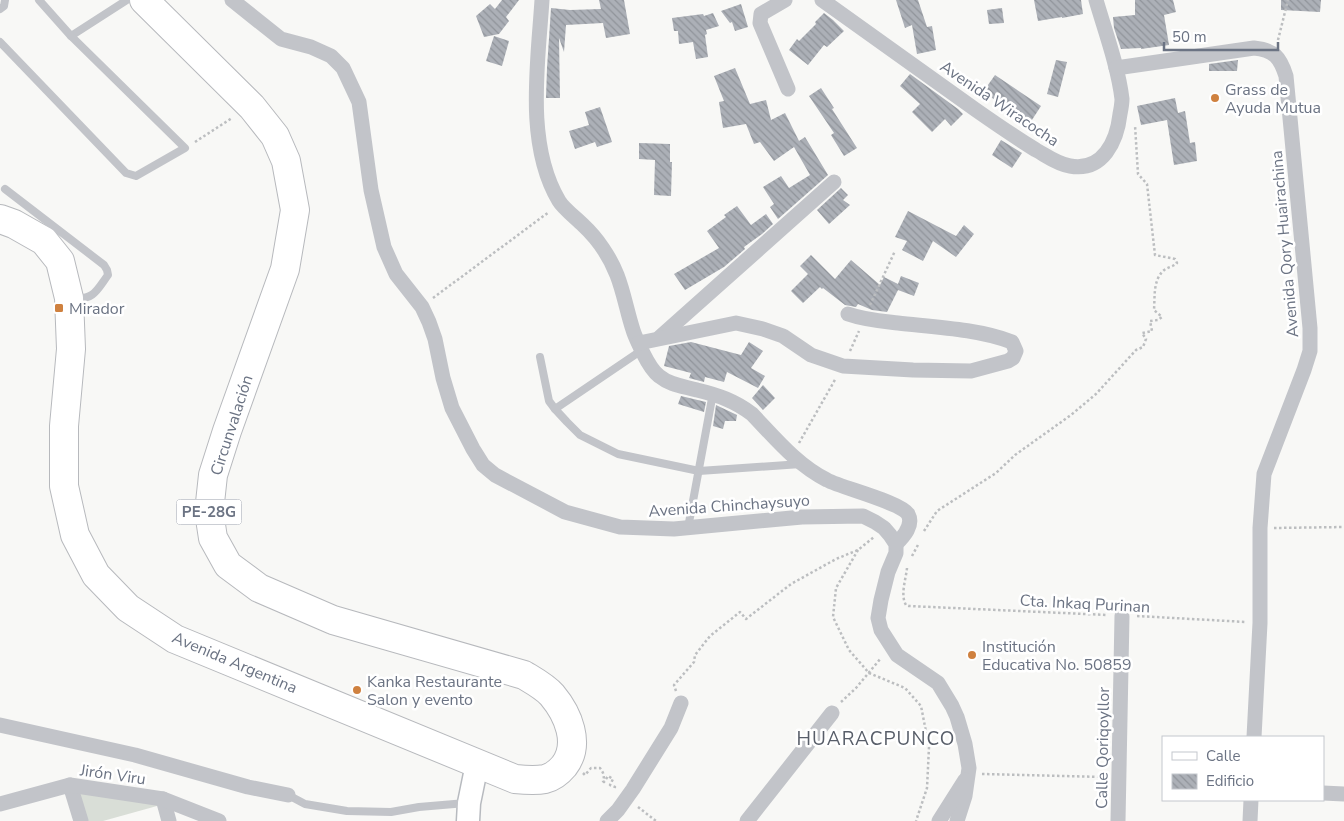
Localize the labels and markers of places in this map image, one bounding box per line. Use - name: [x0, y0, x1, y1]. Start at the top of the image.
- place label: Grass de Ayuda Mutua: [1225, 79, 1321, 119]
- marker: Grass de Ayuda Mutua: [1209, 92, 1221, 104]
- place label: Mirador: [69, 298, 125, 320]
- marker: Mirador: [53, 302, 65, 314]
- place label: Institución Educativa No. 50859: [982, 636, 1132, 676]
- marker: Institución Educativa No. 50859: [966, 649, 978, 661]
- place label: Kanka Restaurante Salon y evento: [367, 671, 502, 711]
- marker: Kanka Restaurante Salon y evento: [351, 684, 363, 696]

